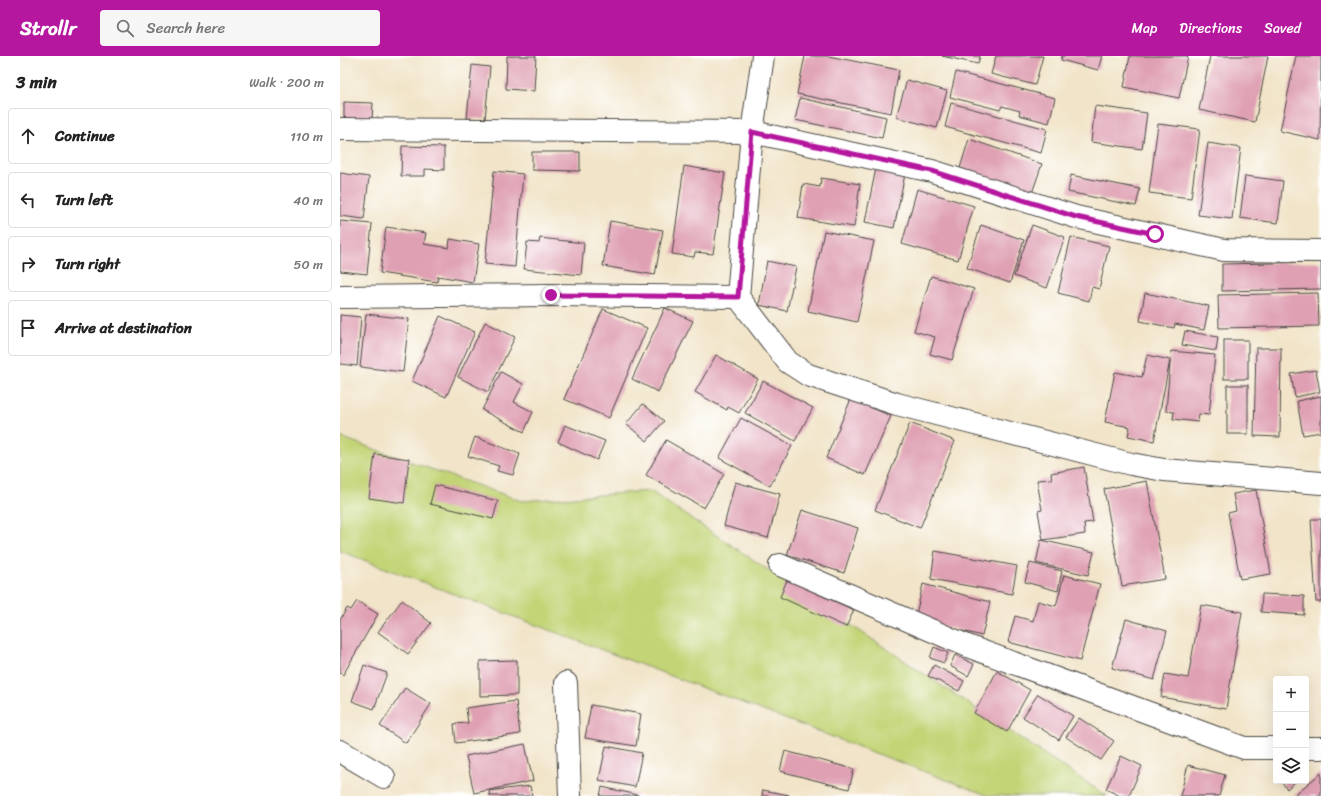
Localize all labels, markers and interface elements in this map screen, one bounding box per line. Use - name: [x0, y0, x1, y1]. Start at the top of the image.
- search box: [100, 10, 380, 46]
- text: Strollr: [20, 12, 76, 45]
- text: Search here: [146, 15, 225, 41]
- text: Map: [1131, 16, 1157, 41]
- text: Directions: [1179, 16, 1242, 41]
- text: Saved: [1264, 16, 1301, 41]
- icon: search: [114, 17, 136, 39]
- text: 3 min: [16, 67, 57, 97]
- text: Walk · 200 m: [249, 71, 324, 94]
- text: Continue: [55, 123, 115, 149]
- icon: ahead: [17, 125, 39, 147]
- text: 110 m: [290, 125, 323, 148]
- text: Turn left: [55, 187, 113, 213]
- icon: left: [17, 189, 39, 211]
- text: 40 m: [293, 189, 323, 212]
- route start: [1146, 225, 1164, 243]
- text: Turn right: [55, 251, 120, 277]
- icon: right: [17, 253, 39, 275]
- text: 50 m: [293, 253, 323, 276]
- route end: [542, 286, 560, 304]
- text: Arrive at destination: [55, 315, 192, 341]
- icon: arrive: [17, 317, 39, 339]
- map controls: [1273, 676, 1309, 784]
- button: +: [1273, 676, 1309, 712]
- button: −: [1273, 712, 1309, 748]
- button: layers: [1273, 748, 1309, 784]

